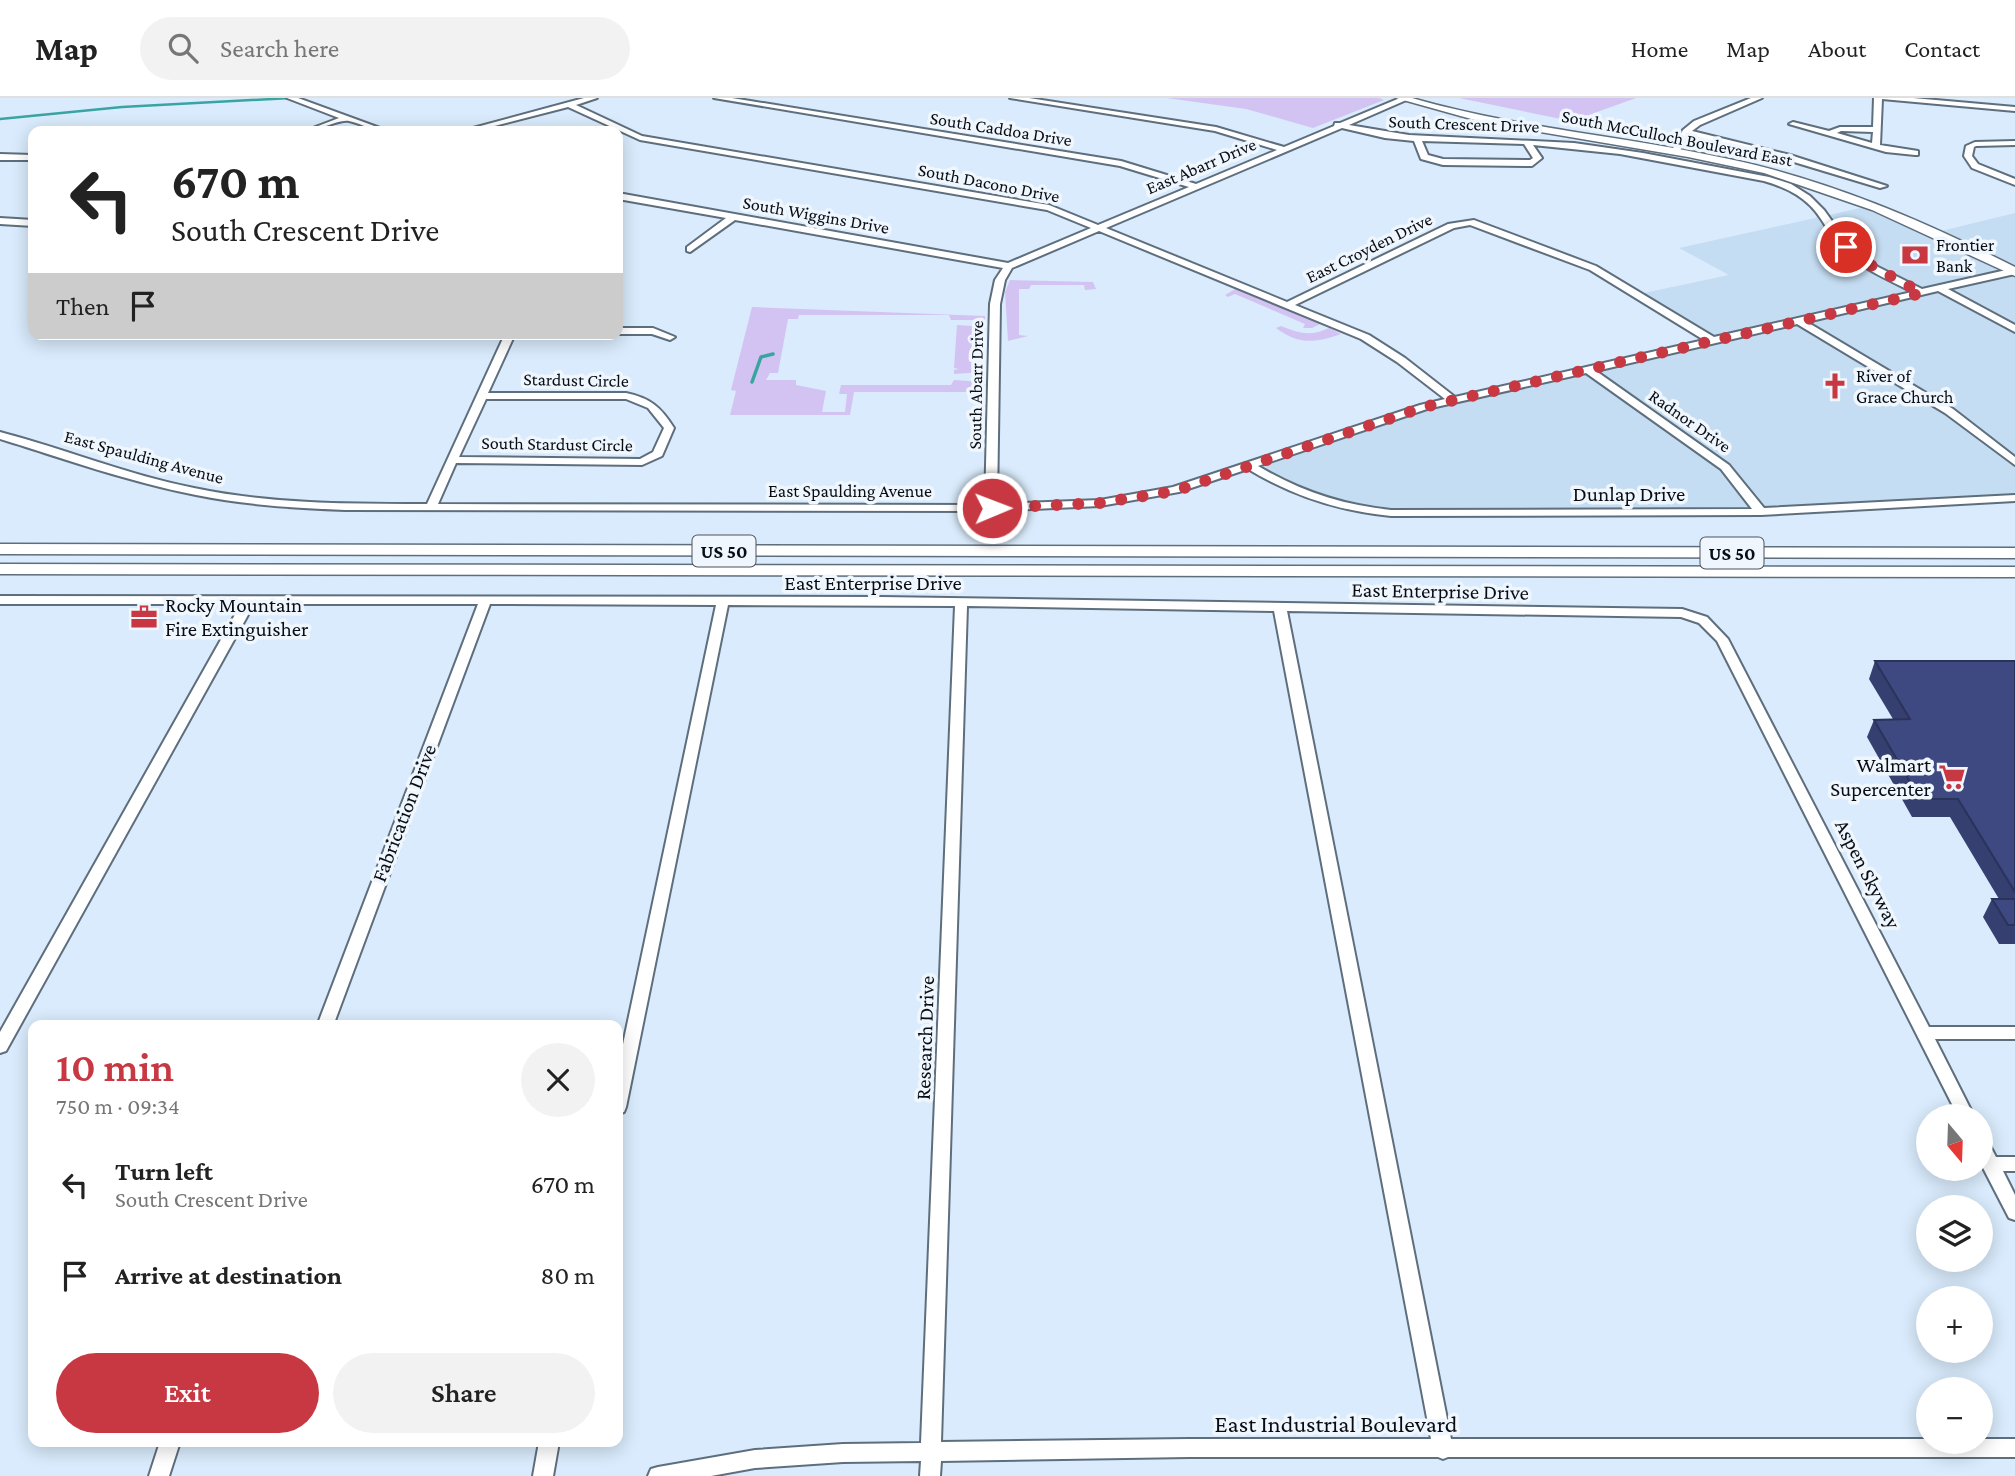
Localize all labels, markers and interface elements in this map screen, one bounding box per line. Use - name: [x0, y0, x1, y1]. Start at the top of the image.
- search box: [140, 17, 630, 80]
- icon: search: [164, 29, 202, 67]
- text: Map: [35, 30, 98, 67]
- text: Search here: [220, 34, 339, 63]
- text: Home: [1631, 35, 1688, 62]
- text: Map: [1726, 35, 1770, 62]
- text: About: [1808, 35, 1866, 62]
- text: Contact: [1904, 35, 1980, 62]
- street label: South McCulloch Boulevard East: [1560, 106, 1795, 170]
- street label: South Caddoa Drive: [929, 108, 1074, 150]
- street label: South Crescent Drive: [1388, 111, 1540, 137]
- street label: East Abarr Drive: [1143, 134, 1259, 198]
- icon: left: [56, 154, 147, 245]
- text: 670 m: [171, 154, 300, 209]
- street label: South Dacono Drive: [917, 159, 1061, 207]
- street label: South Wiggins Drive: [741, 192, 891, 238]
- street label: East Croyden Drive: [1303, 209, 1435, 287]
- text: South Crescent Drive: [171, 212, 439, 248]
- pin: [1816, 217, 1876, 277]
- icon: arrive: [1827, 228, 1865, 266]
- place label: Frontier Bank: [1936, 235, 1995, 276]
- bank icon: Frontier Bank: [1900, 240, 1930, 270]
- icon: arrive: [124, 287, 162, 325]
- text: Then: [56, 292, 110, 321]
- street label: South Abarr Drive: [965, 320, 987, 450]
- place label: River of Grace Church: [1856, 366, 1954, 407]
- street label: Stardust Circle: [523, 369, 629, 391]
- church icon: River of Grace Church: [1820, 371, 1850, 401]
- street label: Radnor Drive: [1645, 386, 1735, 457]
- street label: East Spaulding Avenue: [62, 426, 226, 488]
- street label: South Stardust Circle: [481, 433, 633, 455]
- position arrow: [955, 471, 1029, 545]
- street label: East Spaulding Avenue: [768, 481, 932, 501]
- street label: Dunlap Drive: [1573, 482, 1685, 506]
- road number: US 50: [692, 535, 756, 566]
- road number: US 50: [1700, 538, 1764, 568]
- street label: East Enterprise Drive: [784, 571, 962, 595]
- street label: East Enterprise Drive: [1351, 577, 1529, 605]
- place label: Rocky Mountain Fire Extinguisher: [165, 593, 309, 641]
- office icon: Rocky Mountain Fire Extinguisher: [129, 602, 159, 632]
- street label: Fabrication Drive: [367, 741, 441, 885]
- place label: Walmart Supercenter: [1830, 753, 1932, 801]
- supermarket icon: Walmart Supercenter: [1937, 762, 1967, 792]
- street label: Aspen Skyway: [1830, 815, 1906, 933]
- street label: Research Drive: [911, 975, 939, 1101]
- text: 10 min: [56, 1043, 174, 1090]
- button: close: [521, 1043, 595, 1117]
- text: 750 m · 09:34: [56, 1093, 180, 1119]
- north arrow: [1916, 1104, 1993, 1181]
- map controls: [1916, 1104, 1993, 1454]
- text: Turn left: [115, 1157, 213, 1186]
- icon: left: [56, 1166, 94, 1204]
- text: 670 m: [531, 1170, 595, 1199]
- text: South Crescent Drive: [115, 1186, 308, 1212]
- button: layers: [1916, 1195, 1993, 1272]
- icon: arrive: [56, 1257, 94, 1295]
- text: Arrive at destination: [115, 1261, 342, 1290]
- text: 80 m: [541, 1261, 595, 1290]
- button: +: [1916, 1286, 1993, 1363]
- button: Exit: [56, 1353, 319, 1433]
- button: Share: [333, 1353, 595, 1433]
- button: −: [1916, 1377, 1993, 1454]
- street label: East Industrial Boulevard: [1215, 1410, 1458, 1437]

